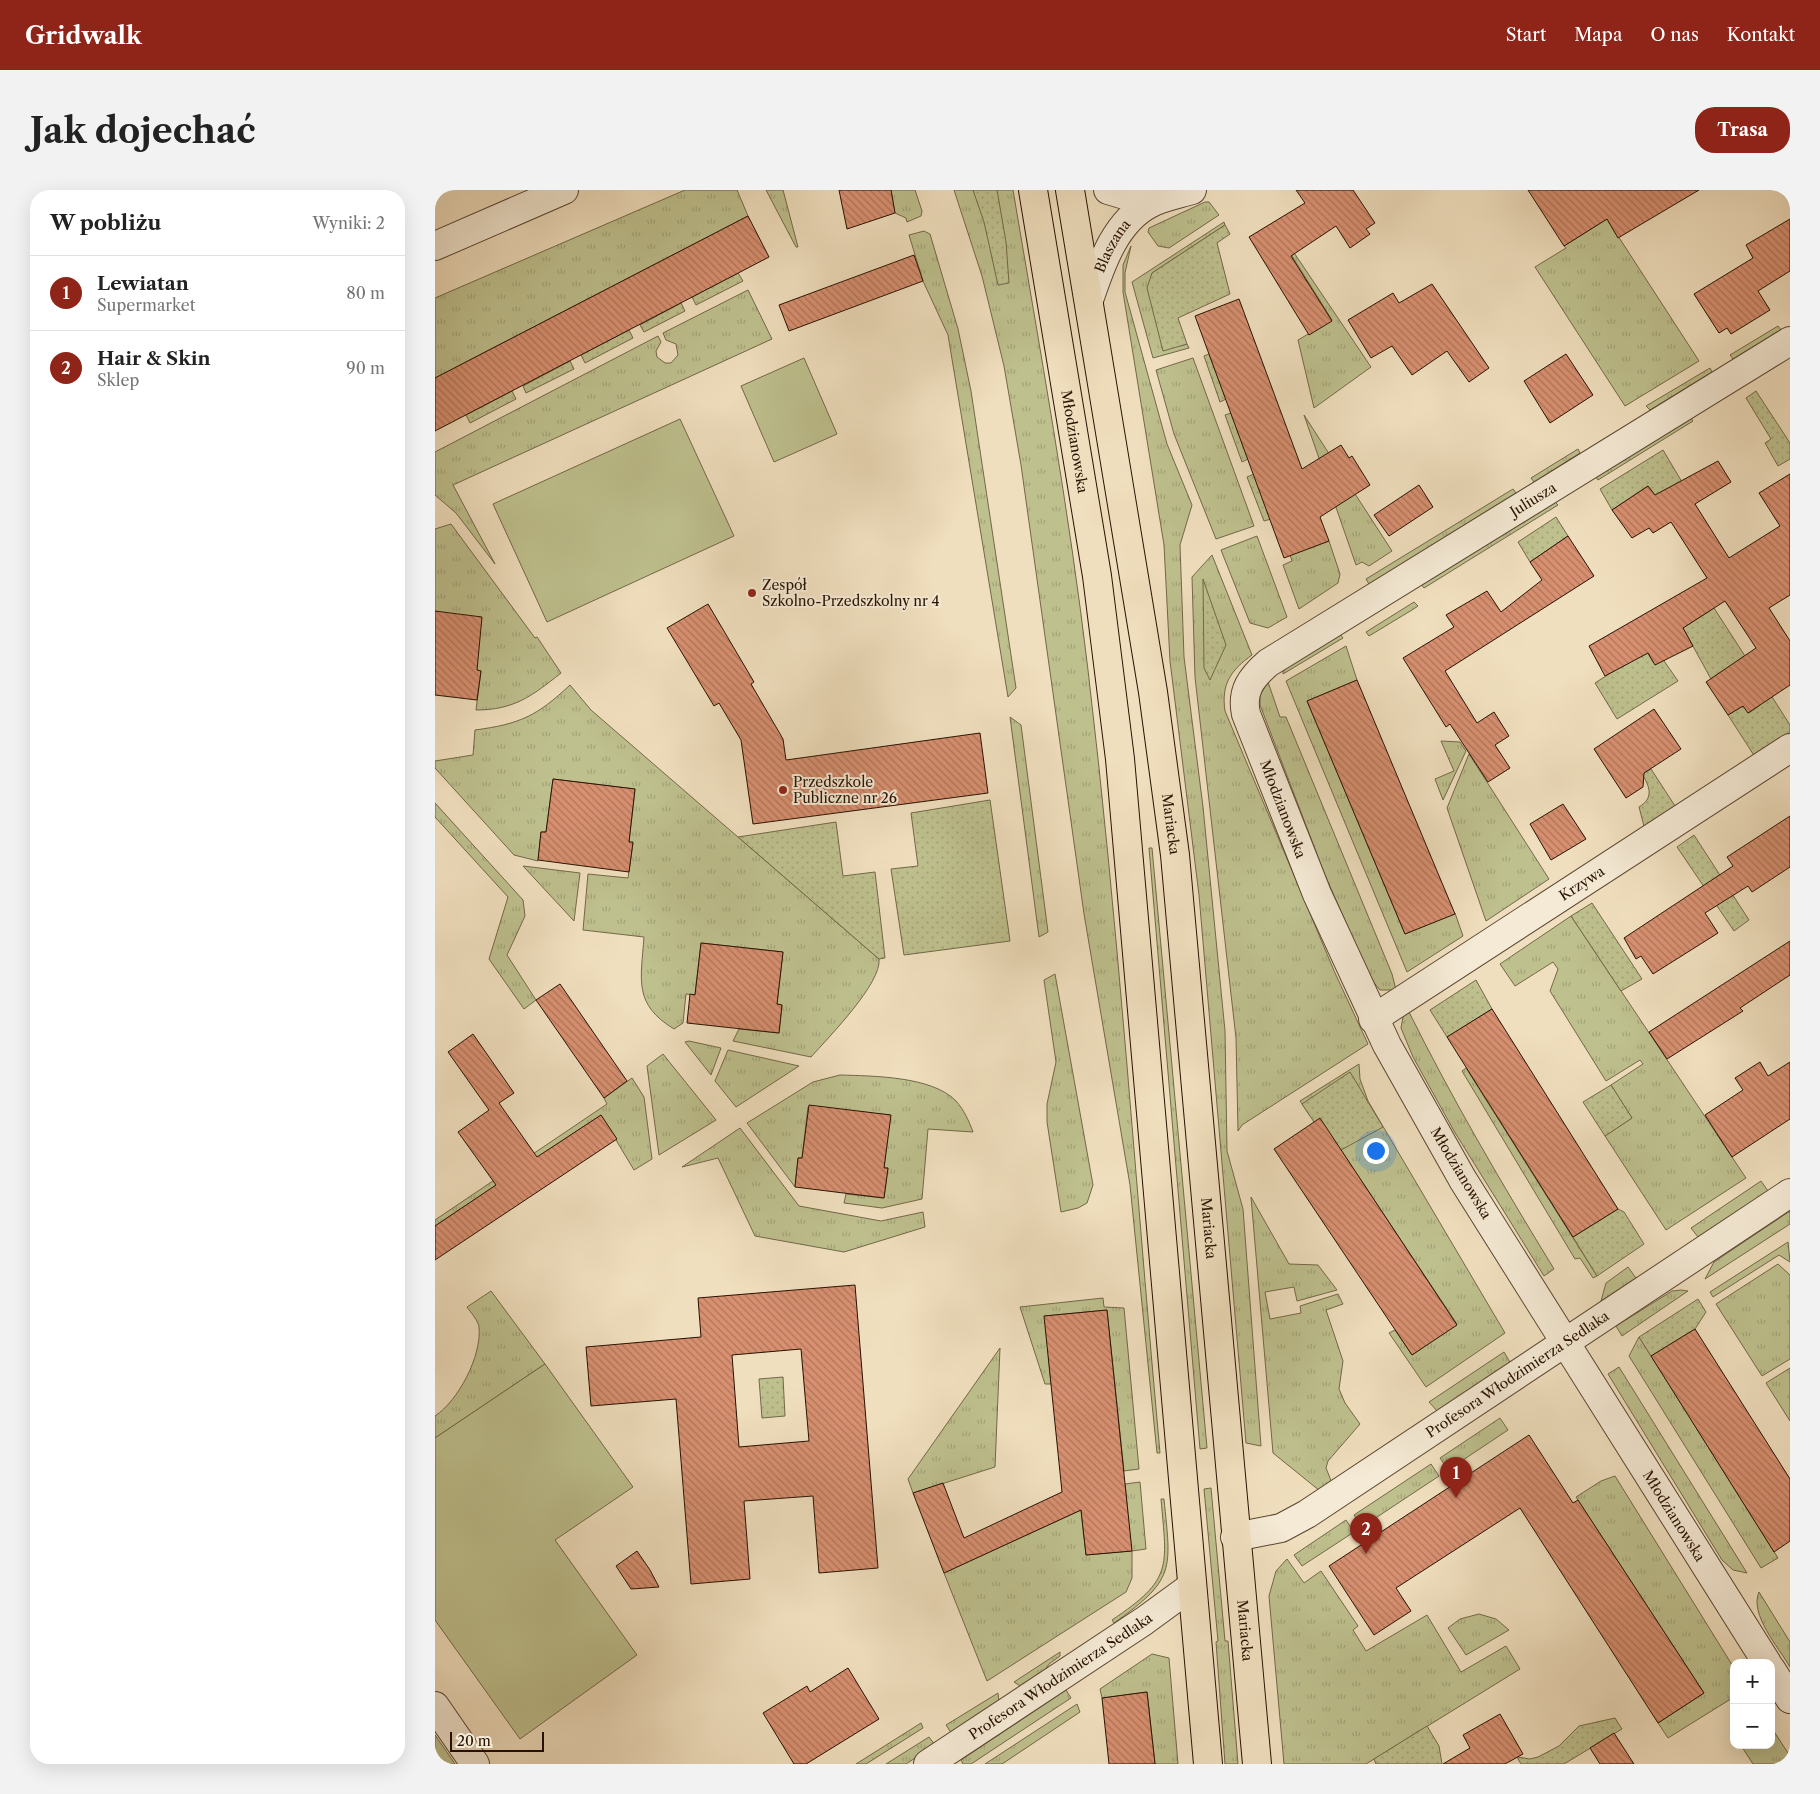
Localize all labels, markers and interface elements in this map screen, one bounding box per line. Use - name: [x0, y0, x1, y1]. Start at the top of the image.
- text: Gridwalk: [25, 21, 142, 50]
- text: Start: [1506, 24, 1546, 46]
- text: Mapa: [1574, 24, 1622, 46]
- text: O nas: [1650, 24, 1699, 46]
- text: Kontakt: [1727, 24, 1795, 46]
- button: Trasa: [1695, 107, 1790, 153]
- text: Jak dojechać: [30, 109, 256, 152]
- text: W pobliżu: [50, 210, 161, 235]
- text: Wyniki: 2: [312, 213, 385, 233]
- street label: Blaszana: [1091, 215, 1135, 275]
- text: Lewiatan: [97, 272, 189, 295]
- text: 1: [62, 283, 70, 303]
- text: 80 m: [346, 283, 385, 303]
- text: Supermarket: [97, 295, 195, 315]
- text: Hair & Skin: [97, 347, 211, 370]
- text: 2: [61, 358, 71, 378]
- text: 90 m: [346, 358, 385, 378]
- text: Sklep: [97, 370, 139, 390]
- street label: Młodzianowska: [1057, 389, 1092, 495]
- street label: Juliusza: [1505, 478, 1560, 522]
- place label: Zespół Szkolno-Przedszkolny nr 4: [762, 576, 939, 610]
- marker: Zespół Szkolno-Przedszkolny nr 4: [746, 587, 758, 599]
- street label: Młodzianowska: [1256, 757, 1310, 861]
- place label: Przedszkole Publiczne nr 26: [793, 773, 897, 807]
- marker: Przedszkole Publiczne nr 26: [777, 784, 789, 796]
- street label: Mariacka: [1158, 792, 1184, 856]
- street label: Krzywa: [1556, 862, 1608, 905]
- street label: Młodzianowska: [1427, 1124, 1496, 1223]
- your location: [1363, 1138, 1389, 1164]
- street label: Mariacka: [1197, 1197, 1220, 1260]
- street label: Profesora Włodzimierza Sedlaka: [1422, 1306, 1613, 1442]
- pin: 1: [1440, 1457, 1472, 1498]
- street label: Młodzianowska: [1639, 1467, 1709, 1565]
- pin: 2: [1350, 1513, 1382, 1554]
- street label: Mariacka: [1233, 1599, 1257, 1663]
- street label: Profesora Włodzimierza Sedlaka: [965, 1609, 1156, 1743]
- map controls: [1730, 1659, 1775, 1749]
- button: +: [1730, 1659, 1775, 1704]
- button: −: [1730, 1704, 1775, 1749]
- scale bar: [450, 1729, 544, 1752]
- text: 20 m: [457, 1732, 491, 1750]

